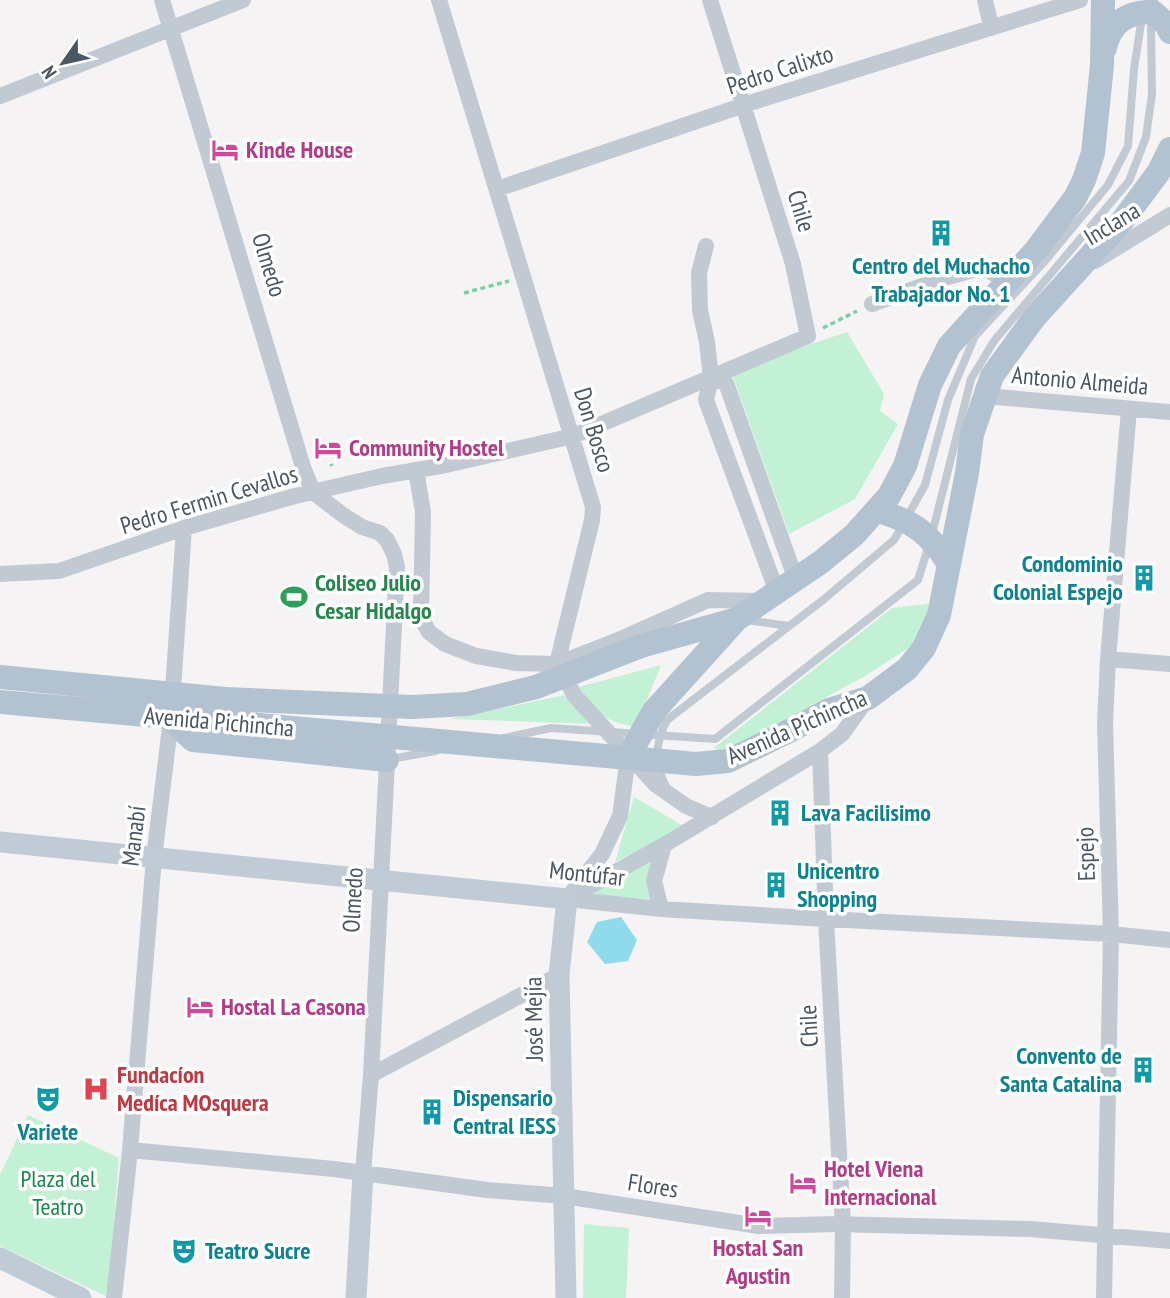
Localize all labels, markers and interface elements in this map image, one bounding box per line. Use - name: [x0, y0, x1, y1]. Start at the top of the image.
- north arrow: [28, 28, 98, 98]
- street label: Pedro Calixto: [723, 38, 837, 101]
- text: N: [36, 62, 62, 83]
- place label: Kinde House: [246, 134, 353, 165]
- hotel icon: Kinde House: [210, 135, 240, 165]
- street label: Chile: [780, 186, 822, 236]
- street label: Inclana: [1078, 195, 1145, 252]
- building icon: Centro del Muchacho Trabajador No. 1: [926, 218, 956, 248]
- street label: Olmedo: [245, 229, 294, 301]
- place label: Centro del Muchacho Trabajador No. 1: [852, 250, 1030, 309]
- street label: Antonio Almeida: [1011, 359, 1150, 402]
- street label: Don Bosco: [567, 384, 622, 476]
- place label: Community Hostel: [349, 432, 504, 463]
- hotel icon: Community Hostel: [313, 433, 343, 463]
- street label: Pedro Fermin Cevallos: [116, 458, 301, 541]
- place label: Condominio Colonial Espejo: [993, 548, 1123, 607]
- building icon: Condominio Colonial Espejo: [1129, 563, 1159, 593]
- place label: Coliseo Julio Cesar Hidalgo: [315, 567, 432, 626]
- sports icon: Coliseo Julio Cesar Hidalgo: [279, 582, 309, 612]
- street label: Avenida Pichincha: [722, 682, 872, 771]
- street label: Avenida Pichincha: [143, 700, 295, 743]
- place label: Lava Facilisimo: [801, 797, 931, 828]
- building icon: Lava Facilisimo: [765, 798, 795, 828]
- street label: Manabí: [114, 804, 153, 868]
- street label: Espejo: [1069, 826, 1102, 882]
- street label: Montúfar: [548, 854, 627, 893]
- place label: Unicentro Shopping: [797, 855, 880, 914]
- street label: Olmedo: [335, 867, 370, 933]
- building icon: Unicentro Shopping: [761, 870, 791, 900]
- street label: José Mejía: [517, 977, 550, 1062]
- place label: Hostal La Casona: [221, 991, 366, 1022]
- hotel icon: Hostal La Casona: [185, 992, 215, 1022]
- street label: Chile: [792, 1004, 825, 1048]
- place label: Convento de Santa Catalina: [1000, 1040, 1122, 1099]
- building icon: Convento de Santa Catalina: [1128, 1055, 1158, 1085]
- place label: Fundacíon Medíca MOsquera: [117, 1059, 269, 1118]
- hospital icon: Fundacíon Medíca MOsquera: [81, 1074, 111, 1104]
- place label: Dispensario Central IESS: [453, 1082, 556, 1141]
- theatre icon: Variete: [33, 1084, 63, 1114]
- building icon: Dispensario Central IESS: [417, 1097, 447, 1127]
- place label: Variete: [17, 1116, 78, 1147]
- place label: Hotel Viena Internacional: [824, 1153, 937, 1212]
- park label: Plaza del Teatro: [20, 1163, 96, 1222]
- street label: Flores: [626, 1166, 680, 1205]
- hotel icon: Hotel Viena Internacional: [788, 1168, 818, 1198]
- hotel icon: Hostal San Agustin: [743, 1201, 773, 1231]
- place label: Hostal San Agustin: [713, 1232, 803, 1291]
- place label: Teatro Sucre: [205, 1235, 311, 1266]
- theatre icon: Teatro Sucre: [169, 1236, 199, 1266]

